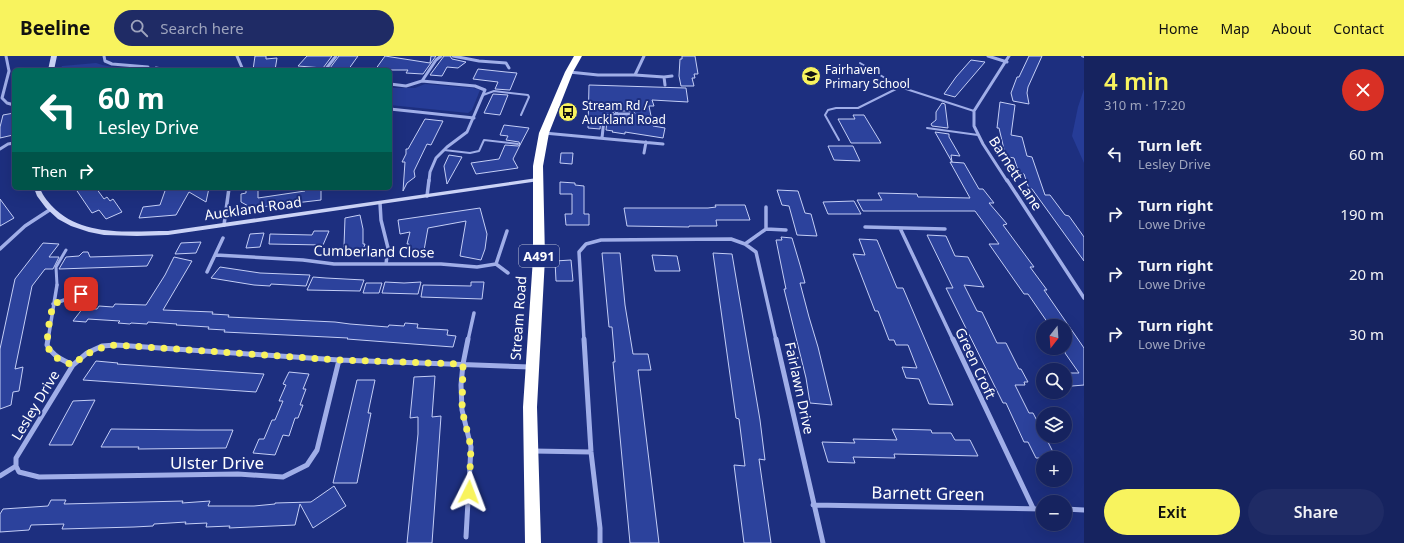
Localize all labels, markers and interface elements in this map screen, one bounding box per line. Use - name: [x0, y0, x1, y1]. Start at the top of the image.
- search box: [114, 10, 394, 46]
- text: Beeline: [20, 15, 90, 41]
- icon: search: [128, 17, 150, 39]
- text: Search here: [160, 18, 244, 38]
- text: Home: [1159, 19, 1198, 38]
- text: Map: [1220, 19, 1250, 38]
- text: About: [1272, 19, 1311, 38]
- text: Contact: [1333, 19, 1384, 38]
- place label: Fairhaven Primary School: [825, 61, 910, 92]
- text: 4 min: [1104, 64, 1169, 97]
- school or university icon: Fairhaven Primary School: [800, 65, 822, 87]
- button: close: [1342, 69, 1384, 111]
- text: 60 m: [98, 79, 165, 117]
- icon: left: [32, 84, 84, 136]
- text: 310 m · 17:20: [1104, 96, 1185, 114]
- place label: Stream Rd / Auckland Road: [582, 97, 666, 128]
- bus stop icon: Stream Rd / Auckland Road: [557, 101, 579, 123]
- text: Lesley Drive: [98, 115, 199, 139]
- street label: Barnett Lane: [985, 132, 1047, 214]
- text: Turn left: [1138, 135, 1202, 155]
- icon: left: [1104, 143, 1126, 165]
- text: 60 m: [1349, 144, 1384, 164]
- text: Lesley Drive: [1138, 155, 1211, 173]
- icon: right: [75, 160, 97, 182]
- text: Then: [32, 161, 67, 181]
- street label: Auckland Road: [203, 192, 303, 224]
- text: Turn right: [1138, 195, 1213, 215]
- icon: right: [1104, 203, 1126, 225]
- text: 190 m: [1340, 204, 1384, 224]
- text: Lowe Drive: [1138, 215, 1206, 233]
- street label: Cumberland Close: [313, 240, 435, 262]
- road number: A491: [519, 245, 559, 267]
- text: Turn right: [1138, 255, 1213, 275]
- icon: right: [1104, 263, 1126, 285]
- text: 20 m: [1349, 264, 1384, 284]
- street label: Stream Road: [506, 275, 530, 361]
- text: Lowe Drive: [1138, 275, 1206, 293]
- pin: [64, 277, 98, 311]
- icon: arrive: [70, 283, 92, 305]
- text: Turn right: [1138, 315, 1213, 335]
- north arrow: [1036, 319, 1072, 355]
- map controls: [1036, 319, 1072, 531]
- icon: right: [1104, 323, 1126, 345]
- street label: Green Croft: [951, 324, 1001, 402]
- text: 30 m: [1349, 324, 1384, 344]
- text: Lowe Drive: [1138, 335, 1206, 353]
- street label: Fairlawn Drive: [781, 340, 819, 436]
- button: search: [1036, 363, 1072, 399]
- street label: Lesley Drive: [7, 366, 63, 444]
- button: layers: [1036, 407, 1072, 443]
- street label: Ulster Drive: [170, 451, 264, 474]
- button: +: [1036, 451, 1072, 487]
- position arrow: [448, 471, 490, 513]
- street label: Barnett Green: [871, 481, 985, 505]
- button: Exit: [1104, 489, 1240, 535]
- button: Share: [1248, 489, 1384, 535]
- button: −: [1036, 495, 1072, 531]

